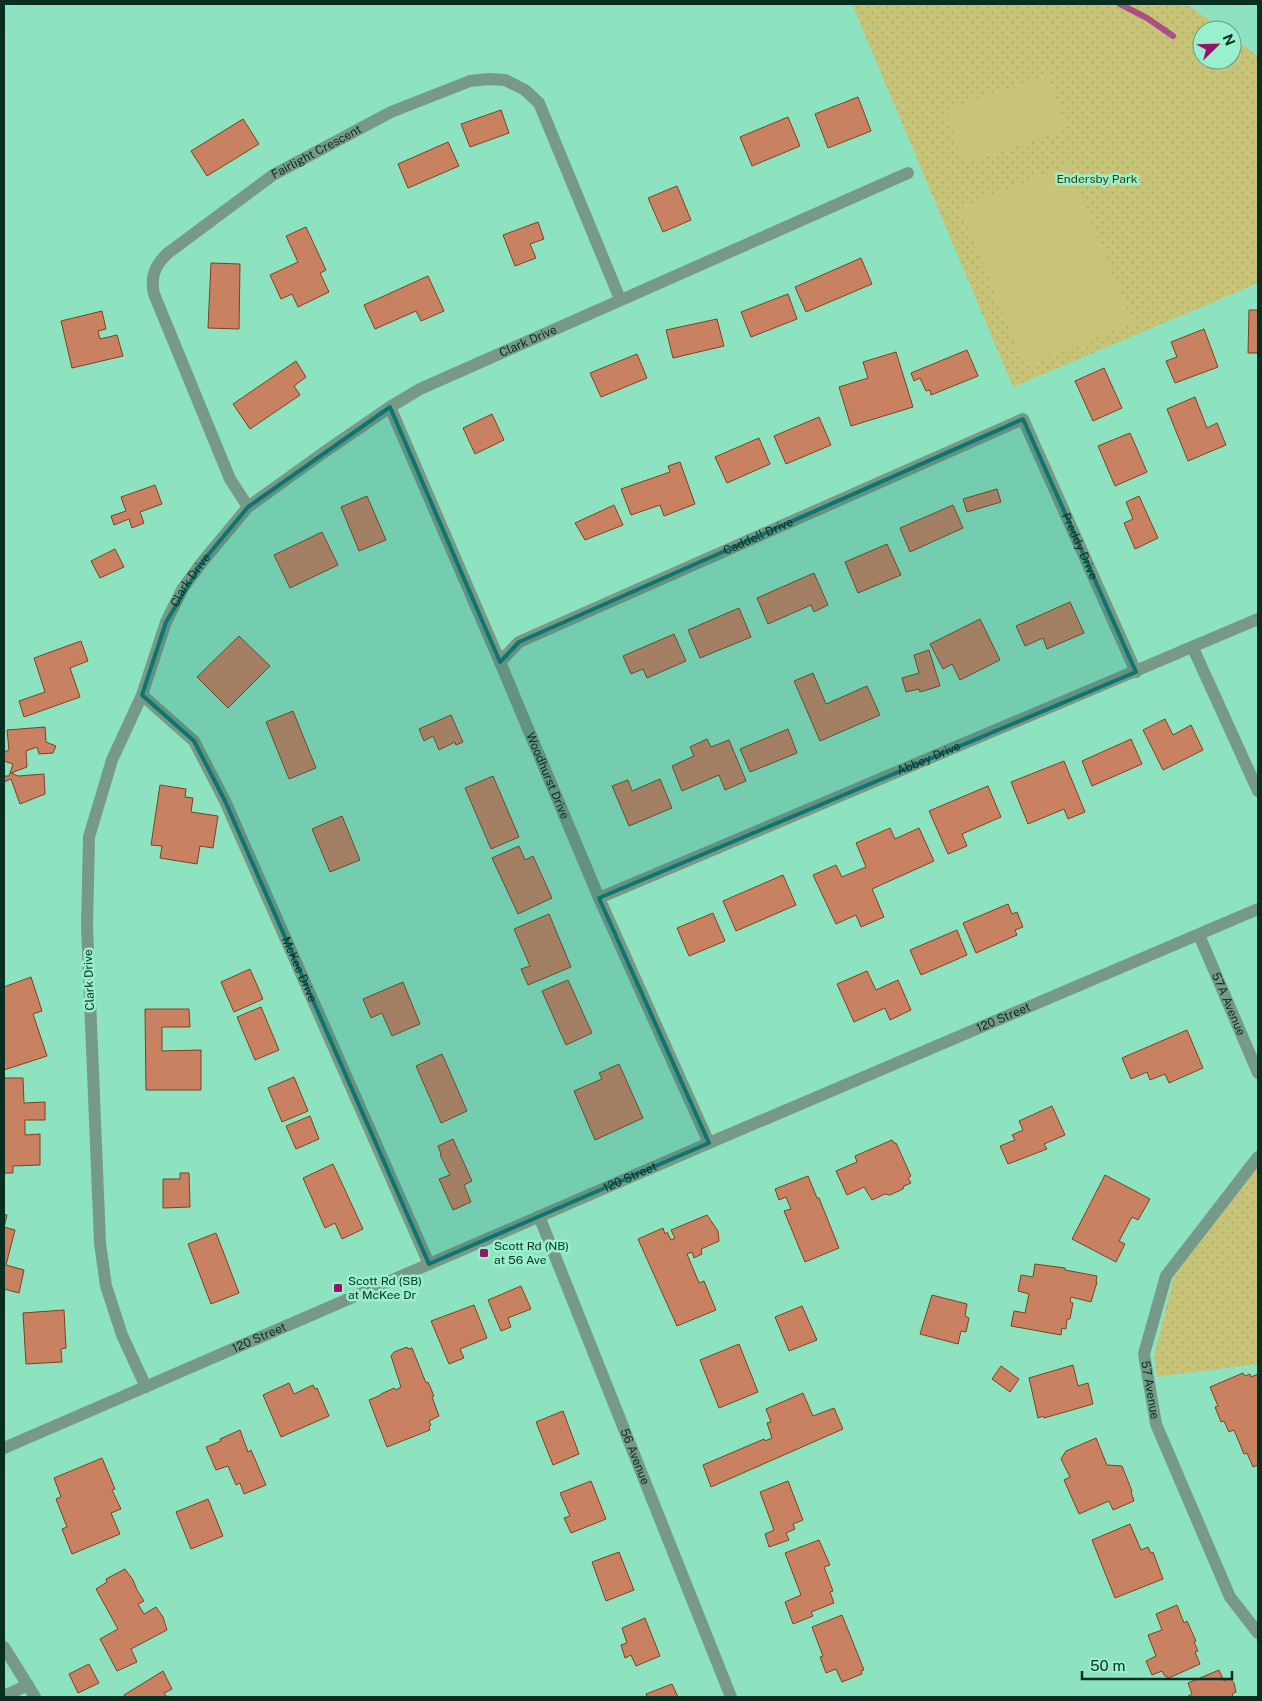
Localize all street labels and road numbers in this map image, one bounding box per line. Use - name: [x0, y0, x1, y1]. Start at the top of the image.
- street label: Fairlight Crescent: [269, 122, 364, 182]
- street label: Clark Drive: [497, 322, 559, 360]
- street label: Preddy Drive: [1059, 511, 1101, 582]
- street label: Caddell Drive: [721, 515, 795, 558]
- street label: Clark Drive: [168, 550, 214, 609]
- street label: Woodhurst Drive: [523, 730, 572, 821]
- street label: Abbey Drive: [895, 739, 963, 778]
- street label: McKee Drive: [279, 935, 320, 1004]
- street label: Clark Drive: [81, 949, 97, 1011]
- street label: 57A Avenue: [1209, 970, 1248, 1038]
- street label: 120 Street: [974, 1000, 1033, 1035]
- street label: 120 Street: [601, 1159, 659, 1195]
- street label: 120 Street: [230, 1320, 289, 1355]
- street label: 57 Avenue: [1138, 1360, 1162, 1421]
- street label: 56 Avenue: [618, 1426, 653, 1487]

